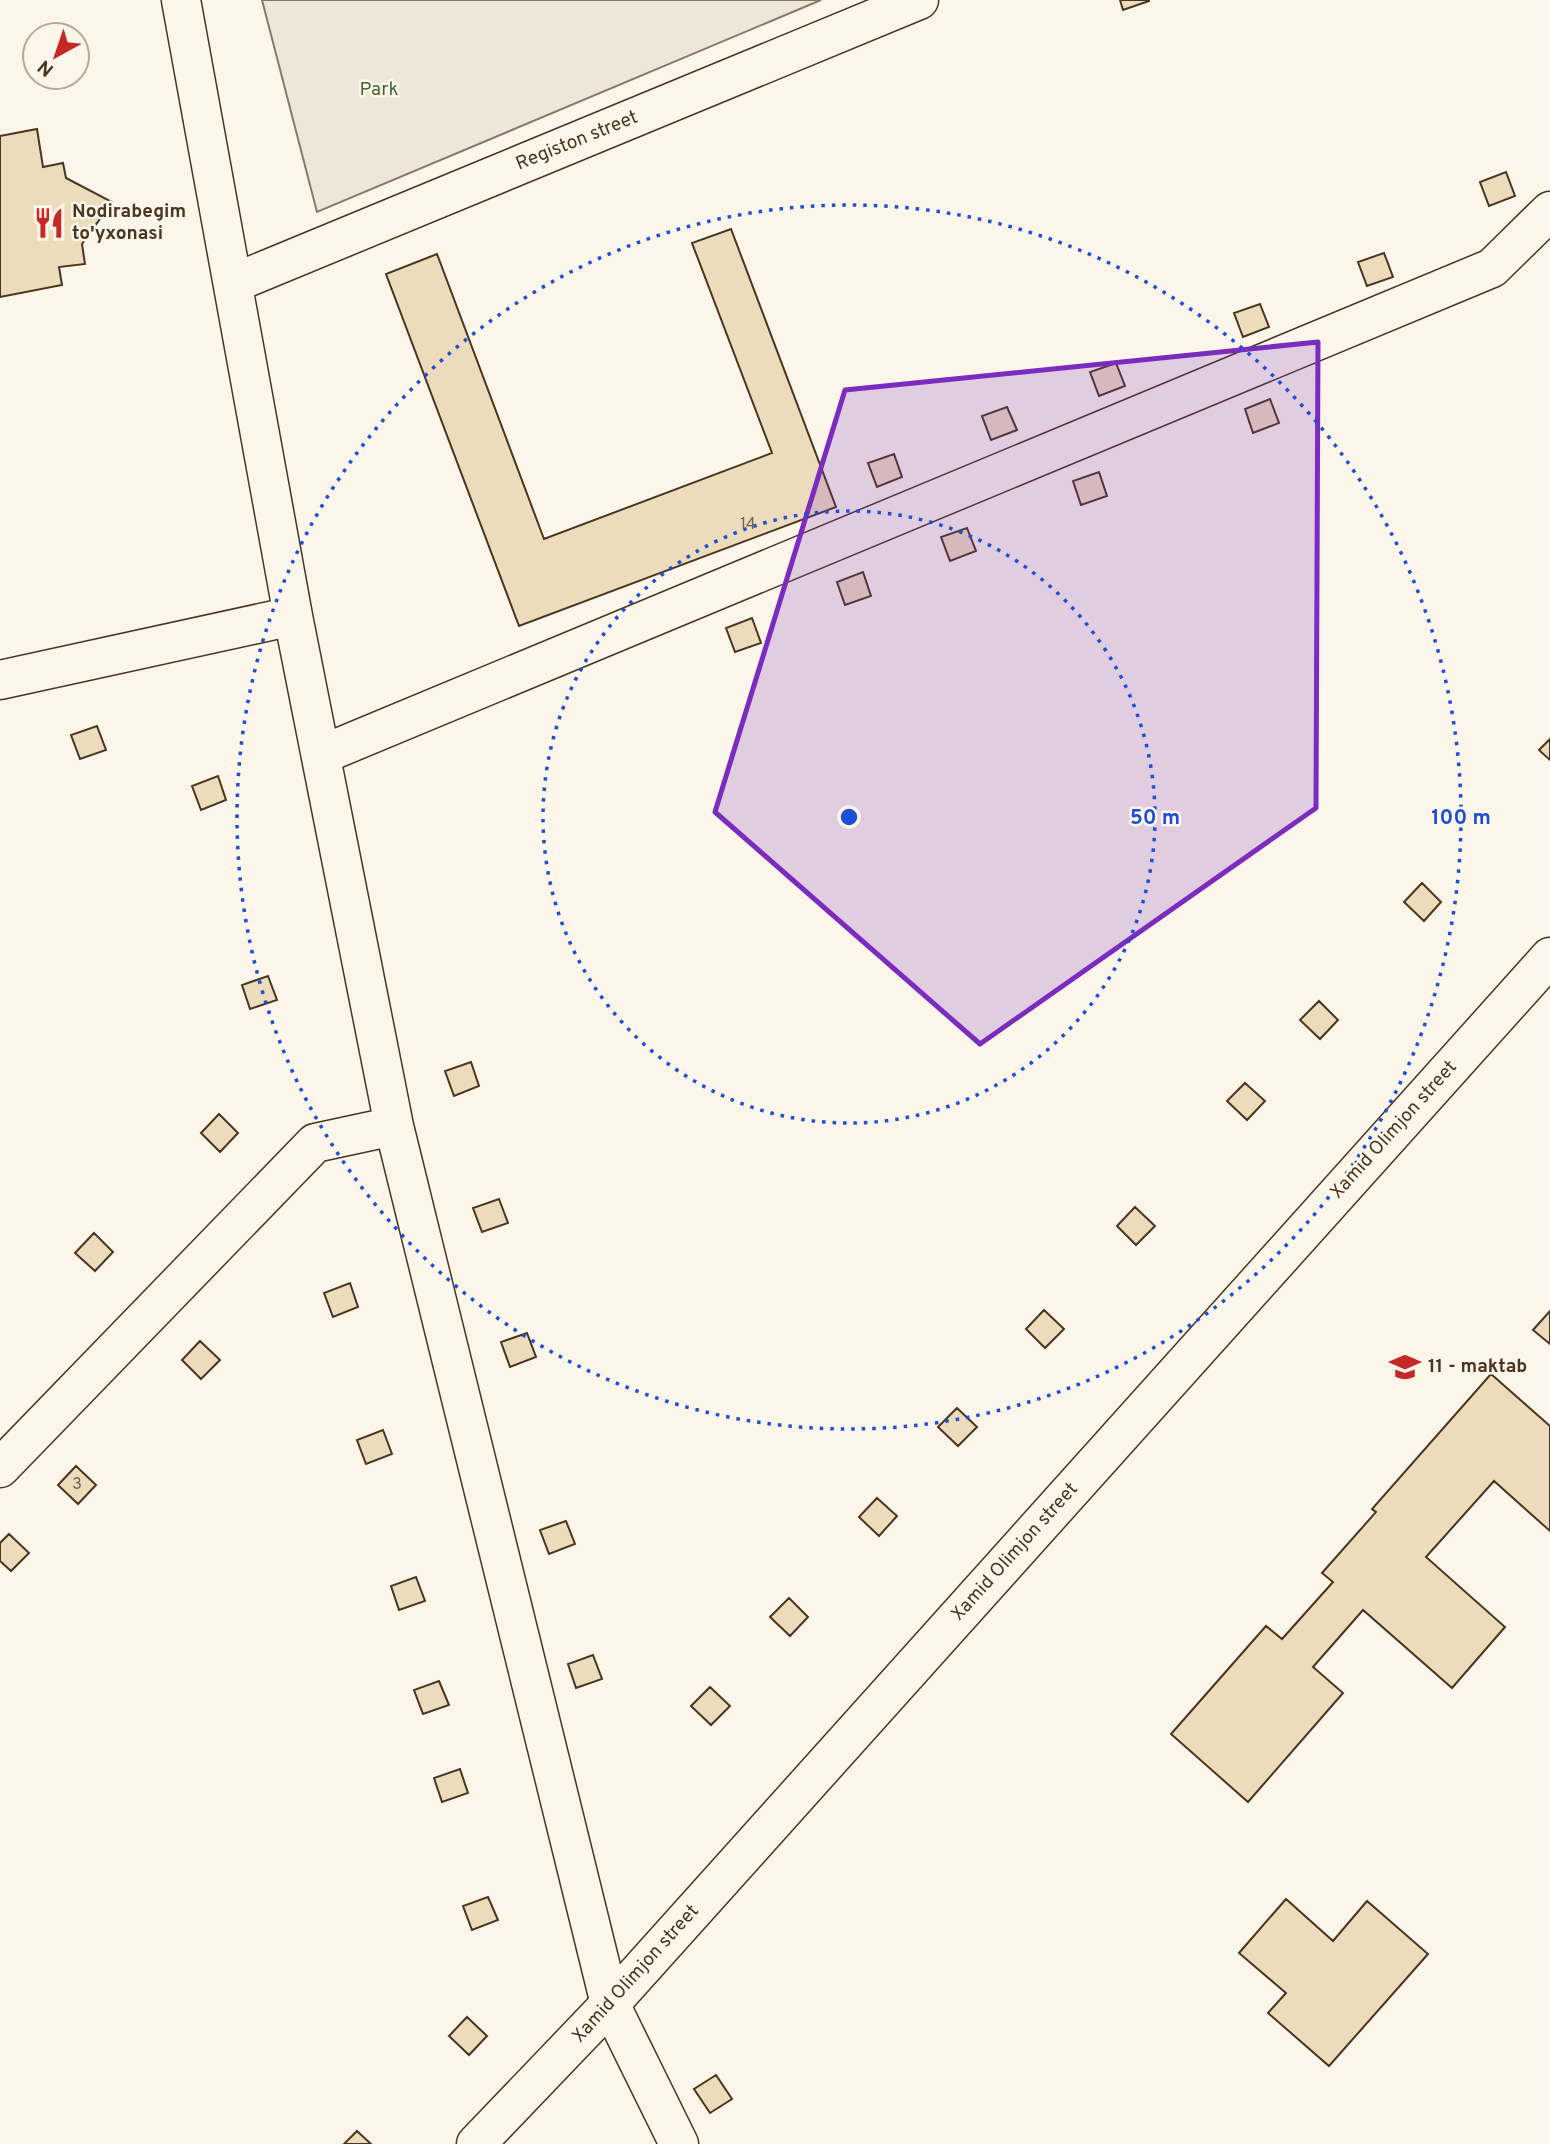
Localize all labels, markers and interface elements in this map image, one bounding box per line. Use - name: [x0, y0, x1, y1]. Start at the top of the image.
- north arrow: [21, 21, 91, 91]
- text: N: [33, 54, 59, 81]
- park label: Park: [359, 78, 399, 102]
- street label: Registon street: [512, 106, 642, 176]
- place label: Nodirabegim to'yxonasi: [72, 200, 186, 246]
- restaurant icon: Nodirabegim to'yxonasi: [32, 206, 66, 240]
- house number: 14: [740, 515, 756, 535]
- centre of rings: [837, 805, 861, 829]
- text: 50 m: [1130, 805, 1180, 832]
- text: 100 m: [1431, 805, 1491, 832]
- street label: Xamid Olimjon street: [1325, 1056, 1463, 1204]
- school or university icon: 11 - maktab: [1388, 1350, 1422, 1384]
- place label: 11 - maktab: [1428, 1355, 1527, 1379]
- house number: 3: [72, 1475, 82, 1495]
- street label: Xamid Olimjon street: [946, 1478, 1084, 1626]
- street label: Xamid Olimjon street: [567, 1900, 705, 2048]

